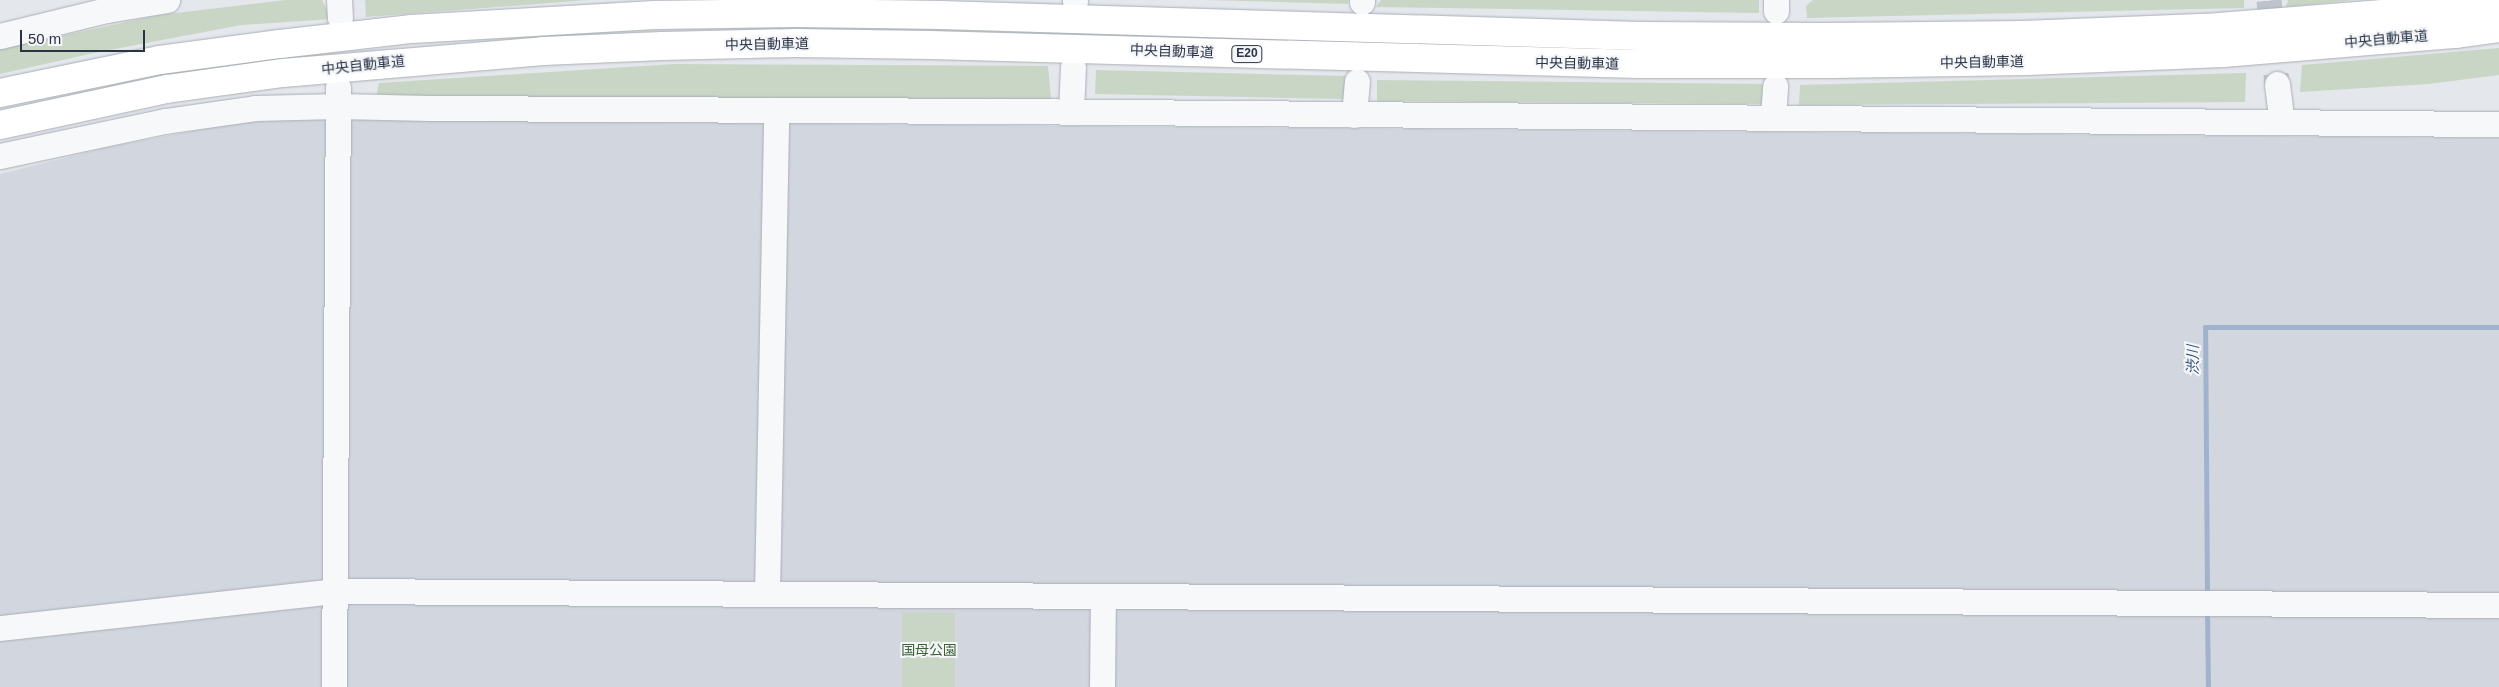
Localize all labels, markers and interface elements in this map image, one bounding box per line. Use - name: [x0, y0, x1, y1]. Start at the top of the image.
- scale bar: [22, 20, 148, 52]
- street label: 中央自動車道: [2343, 27, 2429, 51]
- text: 50 m: [28, 30, 61, 47]
- street label: 中央自動車道: [725, 35, 809, 53]
- street label: 中央自動車道: [1130, 41, 1214, 61]
- road number: E20: [1231, 44, 1263, 64]
- street label: 中央自動車道: [320, 52, 406, 78]
- street label: 中央自動車道: [1940, 53, 2024, 71]
- street label: 中央自動車道: [1535, 54, 1619, 72]
- water label: 渋川: [2184, 345, 2202, 375]
- park label: 国母公園: [901, 642, 957, 658]

